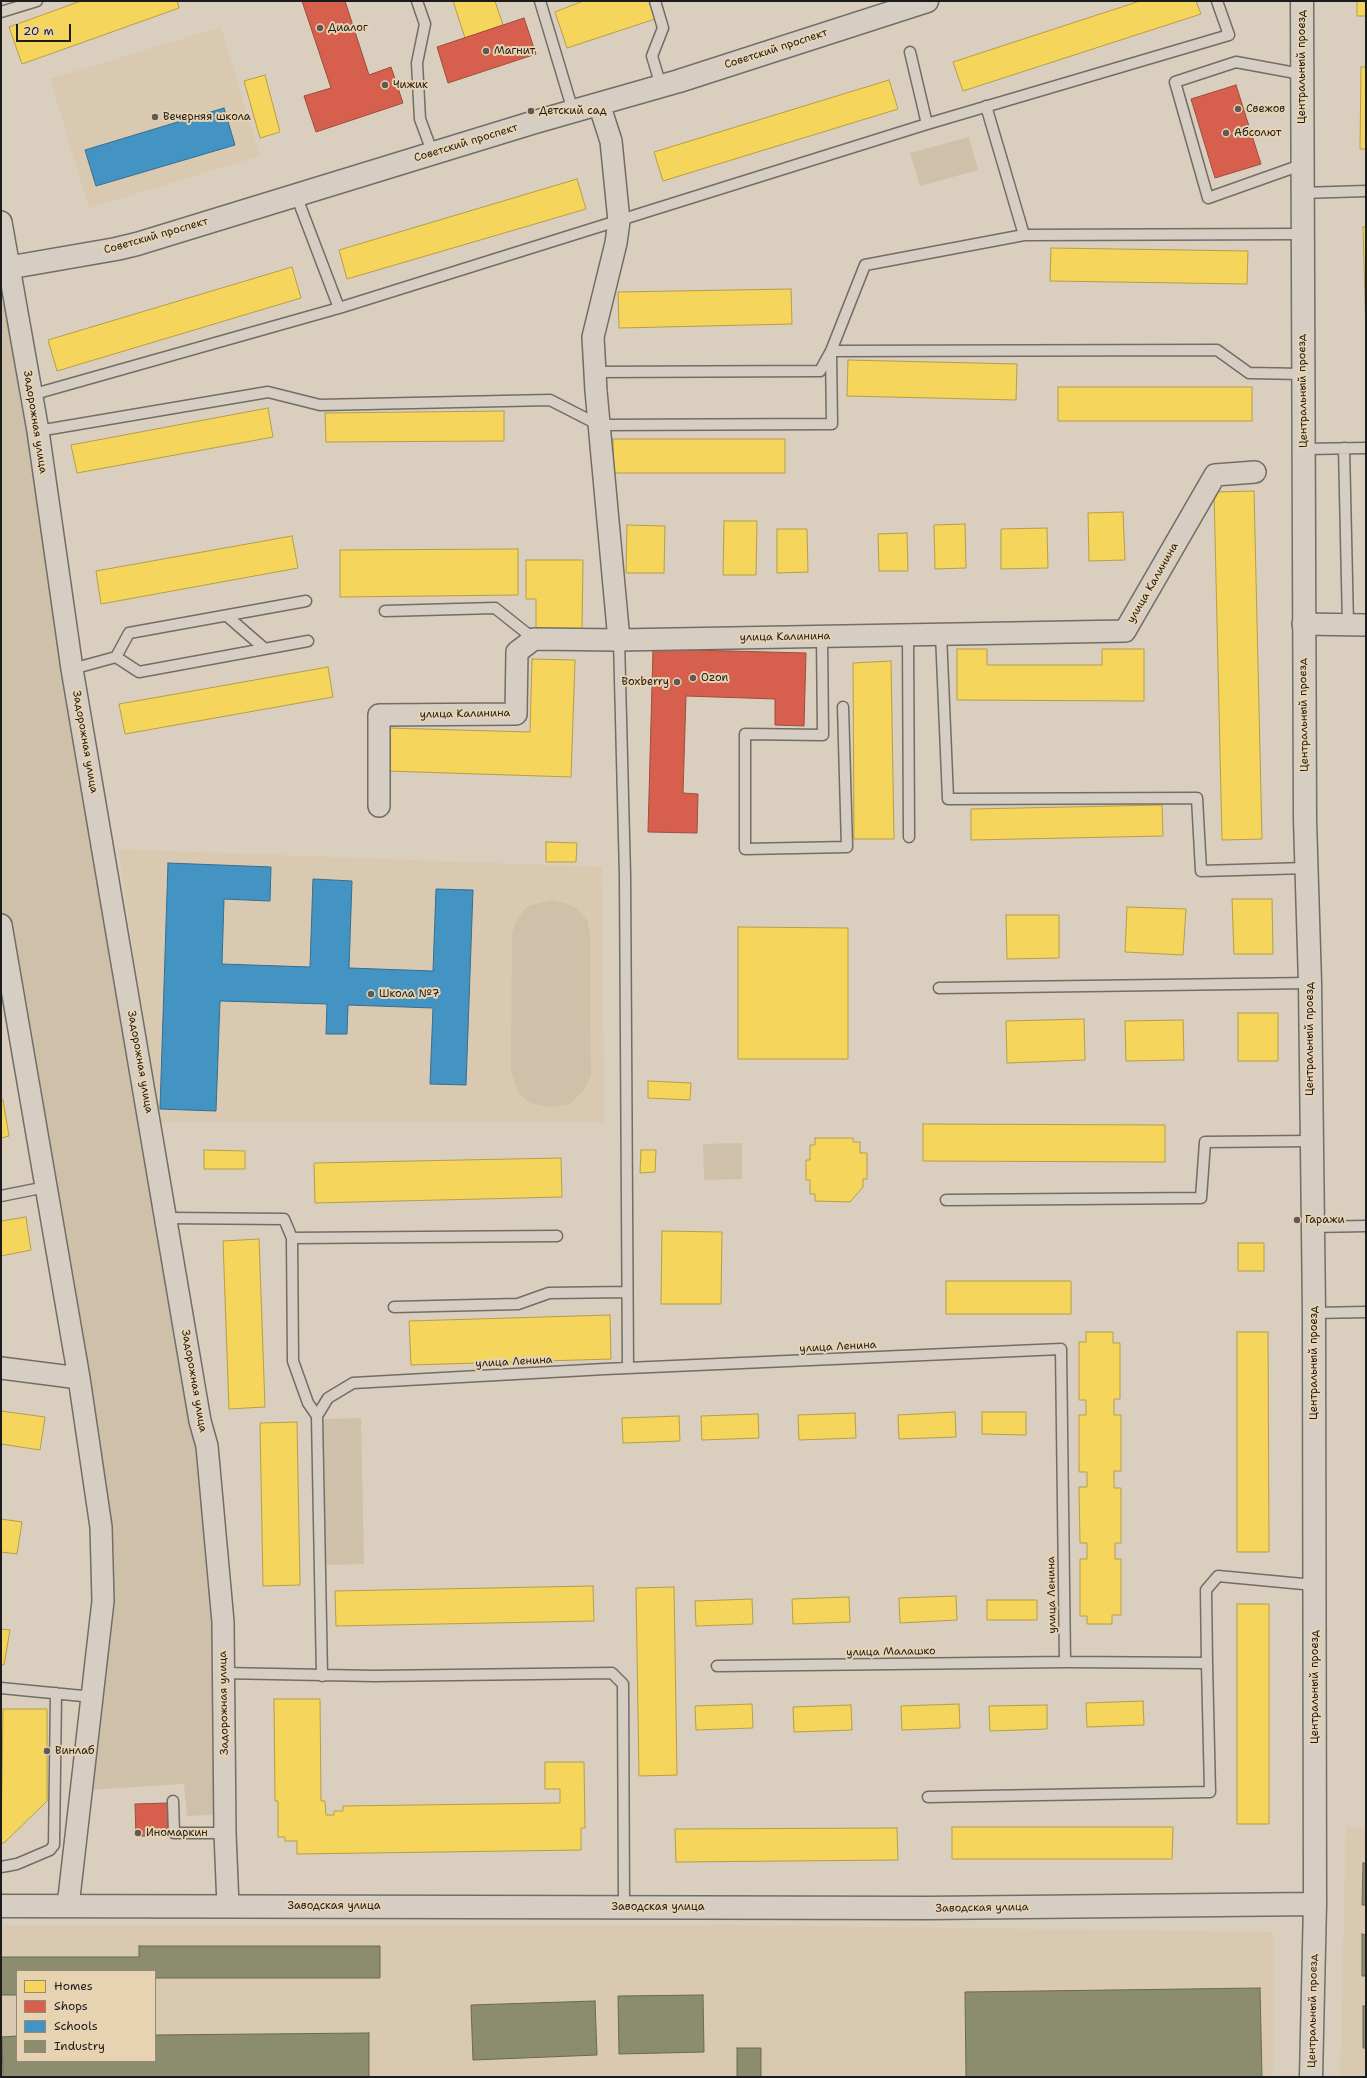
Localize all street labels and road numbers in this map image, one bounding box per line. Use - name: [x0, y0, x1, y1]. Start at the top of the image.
- street label: Центральный проезд: [1295, 10, 1309, 124]
- street label: Советский проспект: [723, 26, 829, 72]
- street label: Советский проспект: [413, 121, 519, 165]
- street label: Советский проспект: [102, 215, 210, 257]
- street label: Центральный проезд: [1295, 334, 1311, 448]
- street label: Задорожная улица: [20, 369, 50, 475]
- street label: улица Калинина: [1125, 540, 1181, 626]
- street label: улица Калинина: [739, 630, 831, 644]
- street label: Центральный проезд: [1296, 658, 1312, 772]
- street label: Задорожная улица: [69, 690, 101, 794]
- street label: улица Калинина: [419, 707, 511, 721]
- street label: Центральный проезд: [1303, 982, 1317, 1096]
- street label: Задорожная улица: [124, 1010, 156, 1114]
- street label: Центральный проезд: [1307, 1306, 1321, 1420]
- street label: Задорожная улица: [178, 1329, 210, 1433]
- street label: улица Ленина: [799, 1338, 877, 1356]
- street label: улица Ленина: [475, 1353, 553, 1371]
- street label: улица Ленина: [1045, 1556, 1059, 1634]
- street label: Центральный проезд: [1308, 1630, 1322, 1744]
- street label: улица Малашко: [846, 1645, 936, 1659]
- street label: Задорожная улица: [216, 1651, 232, 1755]
- street label: Заводская улица: [287, 1899, 381, 1913]
- street label: Заводская улица: [611, 1900, 705, 1914]
- street label: Заводская улица: [935, 1901, 1029, 1915]
- street label: Центральный проезд: [1305, 1954, 1321, 2068]

